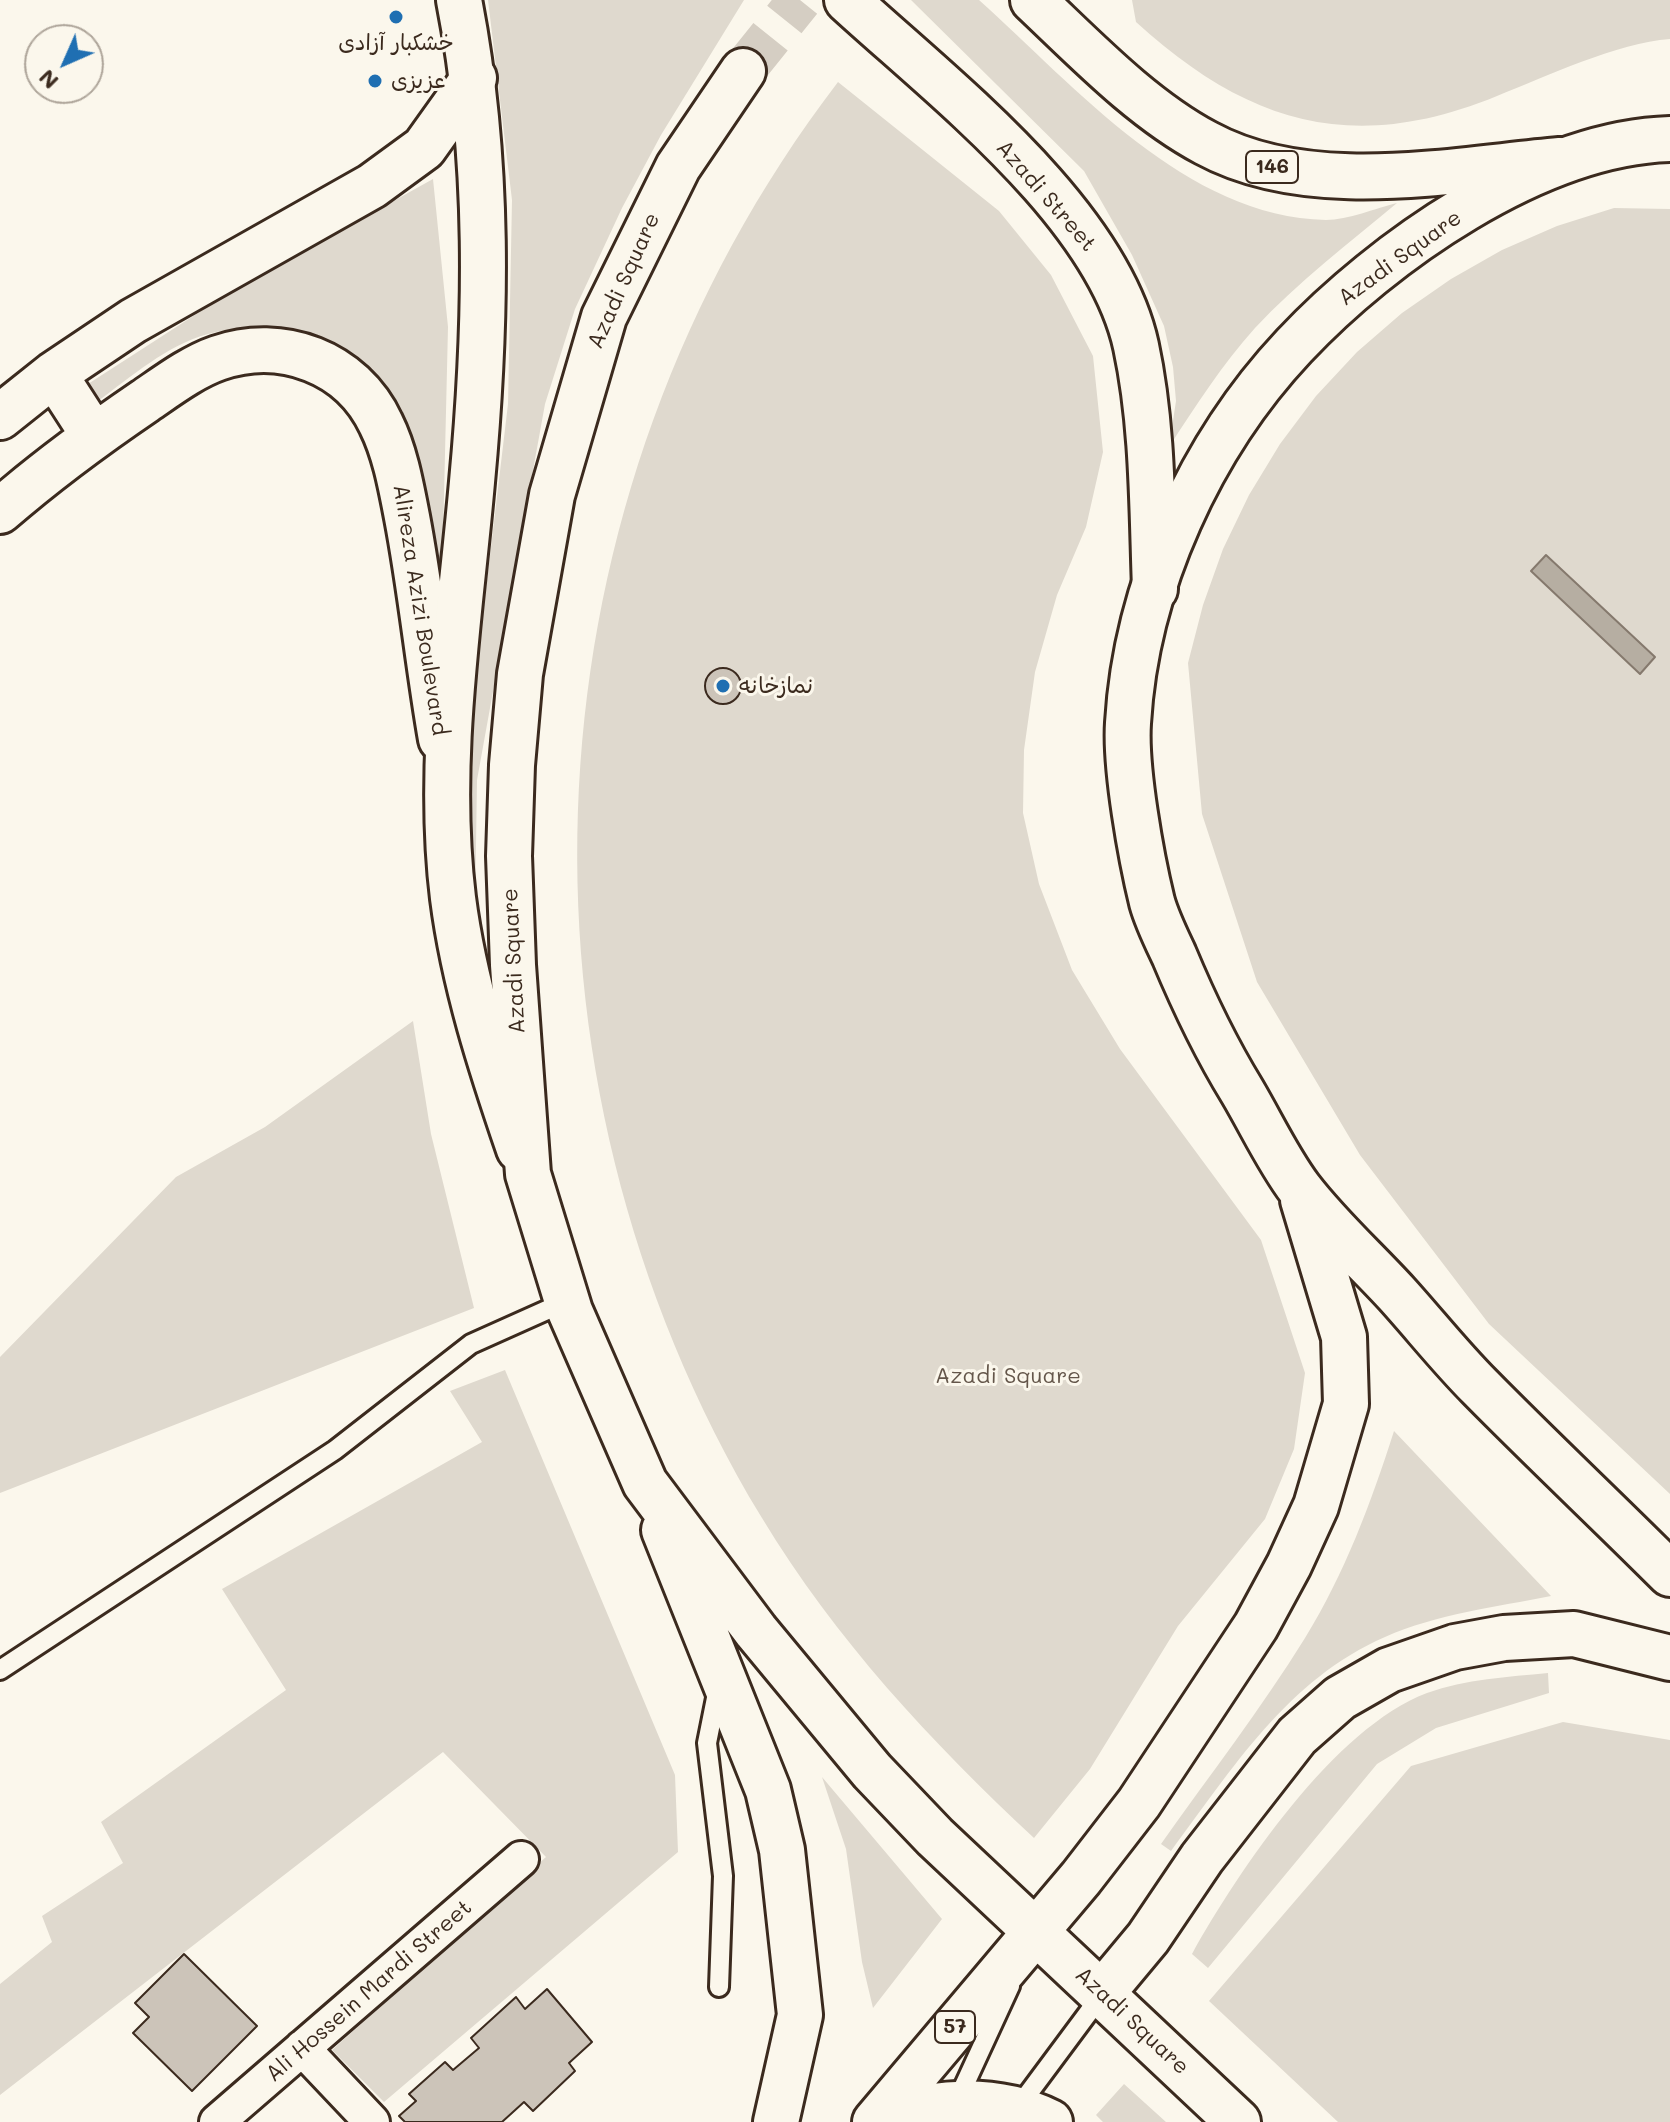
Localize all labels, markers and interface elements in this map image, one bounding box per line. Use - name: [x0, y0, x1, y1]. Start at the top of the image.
- marker: خشکبار آزادی: [387, 8, 405, 26]
- north arrow: [24, 24, 104, 104]
- place label: خشکبار آزادی: [338, 30, 454, 56]
- text: N: [32, 64, 64, 96]
- place label: عزیزی: [391, 68, 446, 94]
- marker: عزیزی: [366, 72, 384, 90]
- street label: Azadi Street: [990, 135, 1102, 257]
- road number: 146: [1246, 151, 1298, 183]
- street label: Azadi Square: [1333, 204, 1467, 312]
- street label: Azadi Square: [582, 209, 666, 353]
- street label: Alireza Azizi Boulevard: [387, 483, 453, 737]
- place label: نمازخانه: [739, 673, 813, 699]
- marker: نمازخانه: [714, 677, 732, 695]
- street label: Azadi Square: [497, 888, 531, 1034]
- park label: Azadi Square: [935, 1363, 1081, 1389]
- street label: Ali Hossein Mardi Street: [261, 1894, 477, 2088]
- street label: Azadi Square: [1070, 1962, 1194, 2080]
- road number: 57: [935, 2011, 975, 2043]

